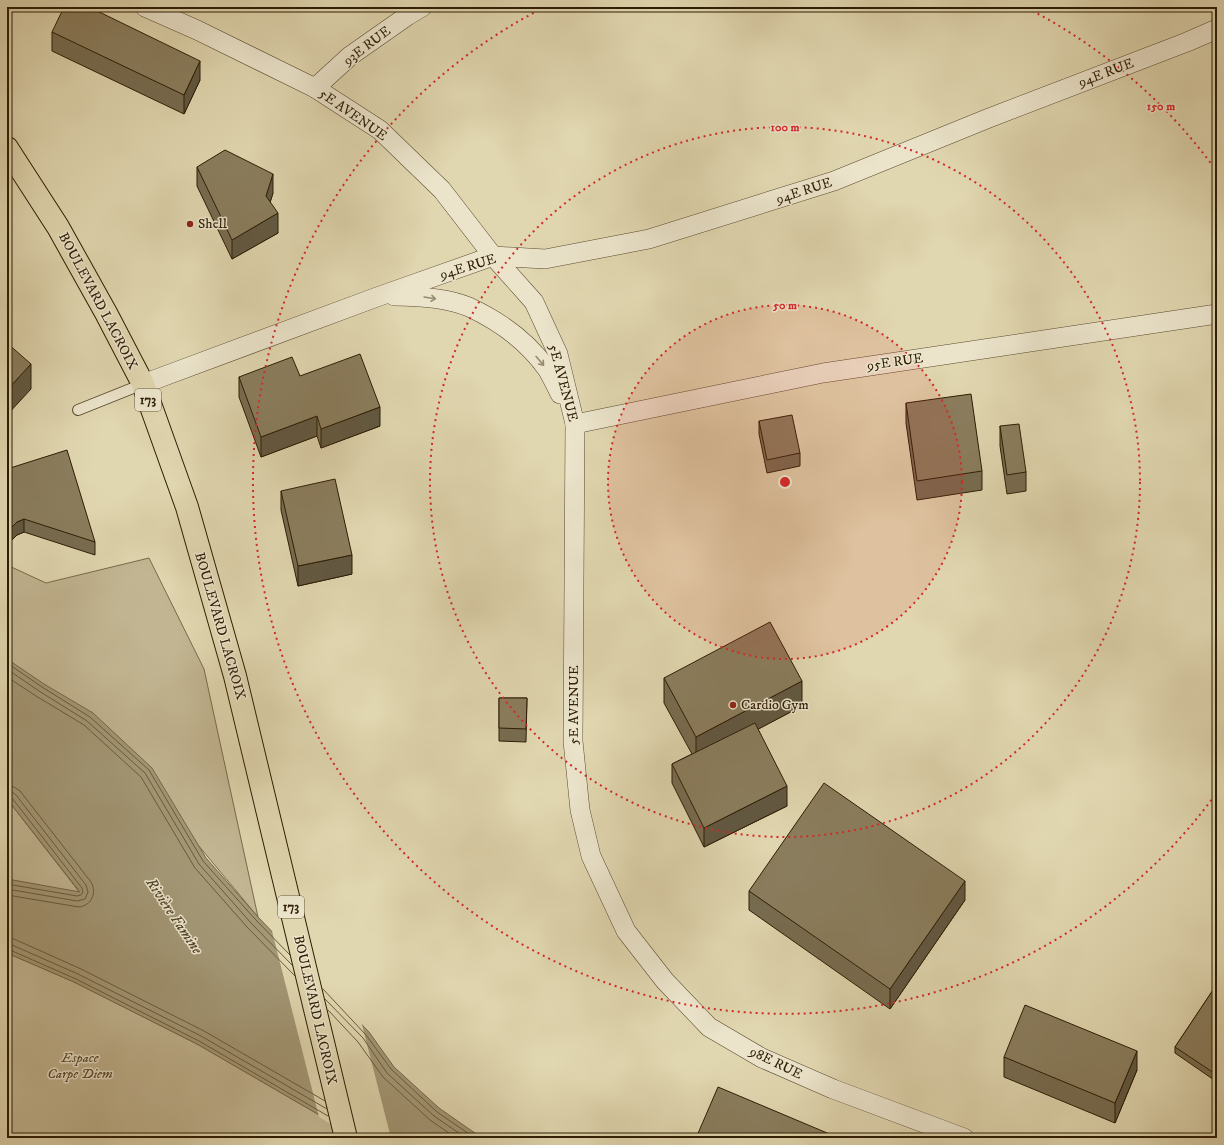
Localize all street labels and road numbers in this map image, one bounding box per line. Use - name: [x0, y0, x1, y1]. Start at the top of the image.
- street label: 93E RUE: [339, 22, 394, 70]
- street label: 94E RUE: [1075, 54, 1136, 92]
- street label: 5E AVENUE: [315, 85, 391, 145]
- street label: 94E RUE: [773, 173, 834, 209]
- street label: BOULEVARD LACROIX: [54, 229, 142, 373]
- street label: 94E RUE: [437, 250, 498, 284]
- street label: 5E AVENUE: [544, 342, 582, 424]
- street label: 95E RUE: [865, 349, 924, 375]
- road number: 173: [135, 389, 161, 411]
- street label: BOULEVARD LACROIX: [190, 550, 250, 702]
- street label: 5E AVENUE: [565, 665, 583, 745]
- road number: 173: [278, 896, 304, 918]
- street label: BOULEVARD LACROIX: [289, 934, 341, 1086]
- street label: 98E RUE: [746, 1042, 806, 1084]

